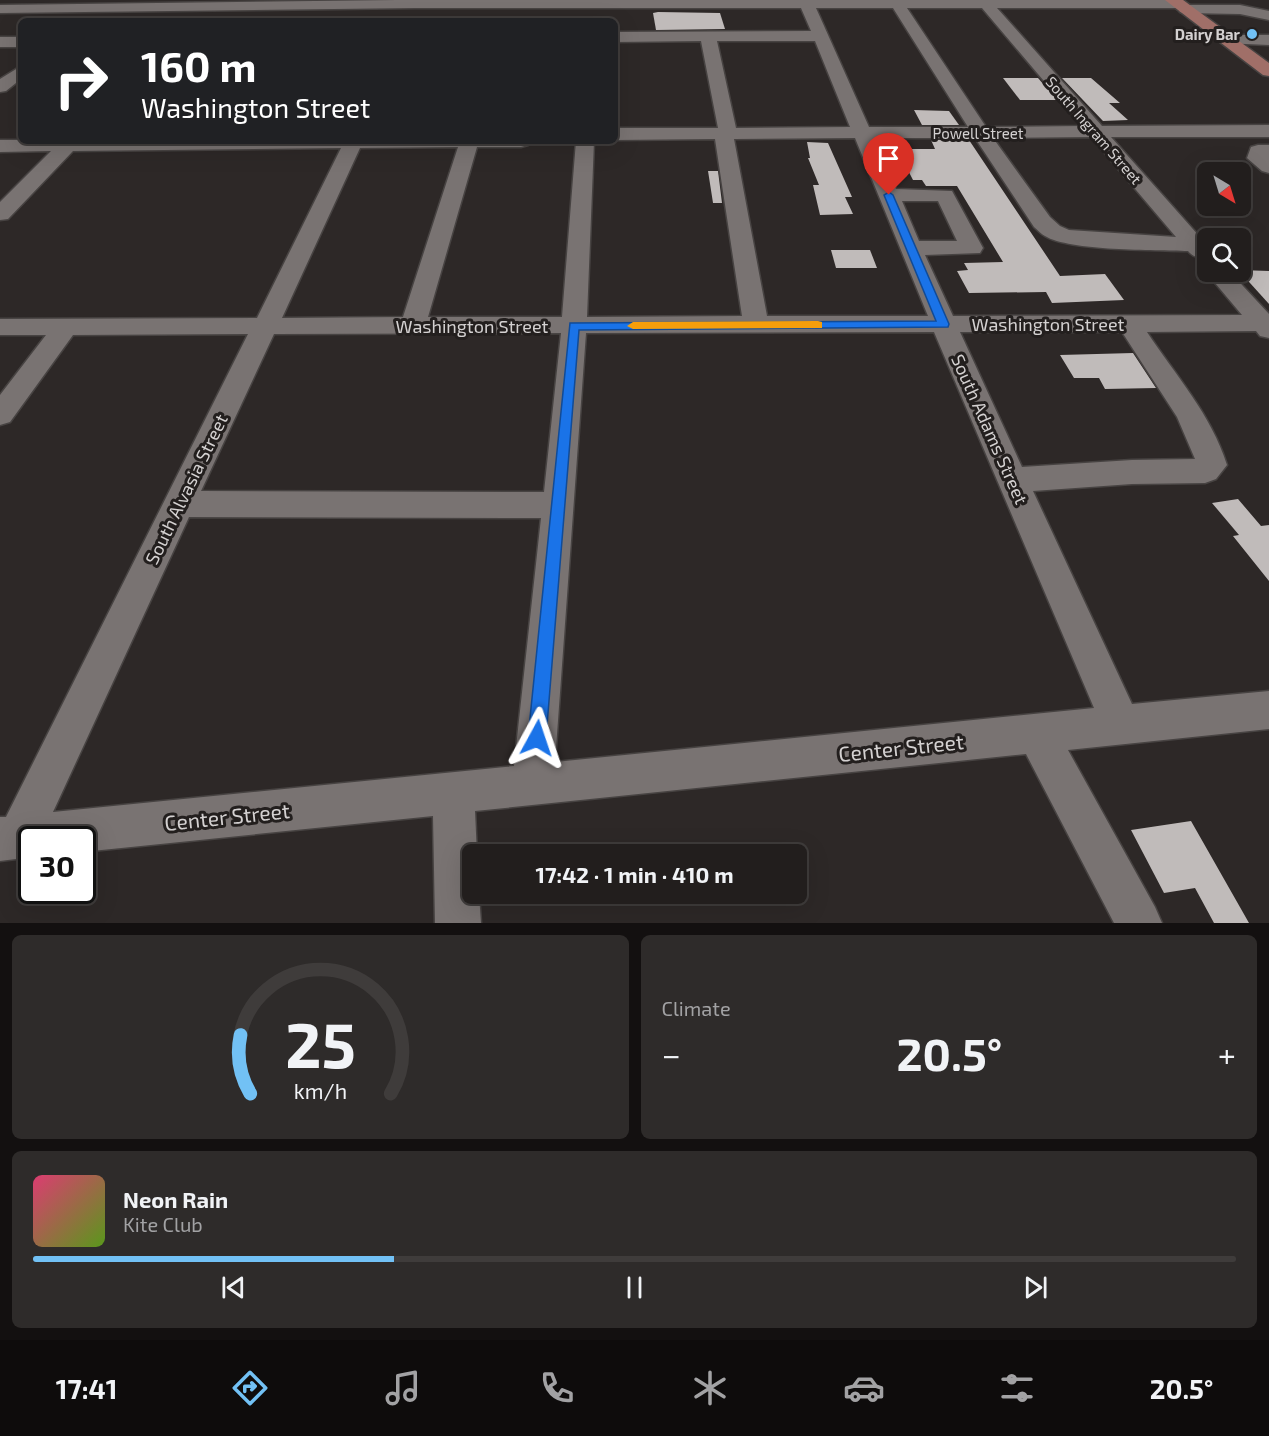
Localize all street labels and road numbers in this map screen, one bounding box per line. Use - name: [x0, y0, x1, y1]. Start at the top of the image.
- street label: South Ingram Street: [1042, 73, 1146, 188]
- street label: Powell Street: [932, 124, 1024, 142]
- street label: Washington Street: [972, 313, 1125, 335]
- street label: Washington Street: [396, 315, 549, 337]
- street label: South Adams Street: [947, 351, 1033, 508]
- street label: South Alvasia Street: [140, 410, 232, 568]
- street label: Center Street: [837, 728, 965, 766]
- street label: Center Street: [163, 797, 291, 835]

